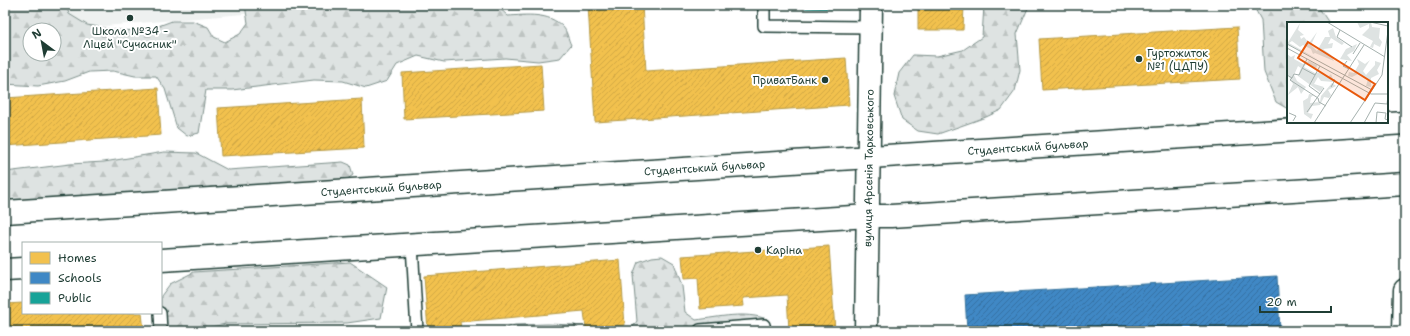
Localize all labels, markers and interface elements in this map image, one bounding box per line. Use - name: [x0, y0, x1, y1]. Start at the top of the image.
- marker: Школа №34 - Ліцей "Сучасник": [125, 13, 135, 23]
- north arrow: [22, 22, 62, 62]
- inset map: [1287, 22, 1388, 123]
- place label: Школа №34 - Ліцей "Сучасник": [83, 24, 177, 52]
- text: N: [29, 25, 45, 43]
- place label: Гуртожиток №1 (ЦДПУ): [1147, 46, 1208, 74]
- marker: Гуртожиток №1 (ЦДПУ): [1134, 54, 1144, 64]
- place label: ПриватБанк: [753, 73, 817, 88]
- marker: ПриватБанк: [820, 75, 830, 85]
- street label: вулиця Арсенія Тарковського: [860, 89, 878, 247]
- street label: Студентський бульвар: [967, 136, 1089, 159]
- street label: Студентський бульвар: [644, 157, 766, 179]
- street label: Студентський бульвар: [320, 177, 442, 200]
- legend: [22, 242, 162, 314]
- place label: Каріна: [766, 243, 802, 258]
- marker: Каріна: [753, 245, 763, 255]
- text: Homes: [58, 250, 97, 266]
- text: Schools: [58, 270, 102, 286]
- scale bar: [1260, 288, 1331, 314]
- text: Public: [58, 290, 92, 306]
- text: 20 m: [1266, 294, 1297, 310]

